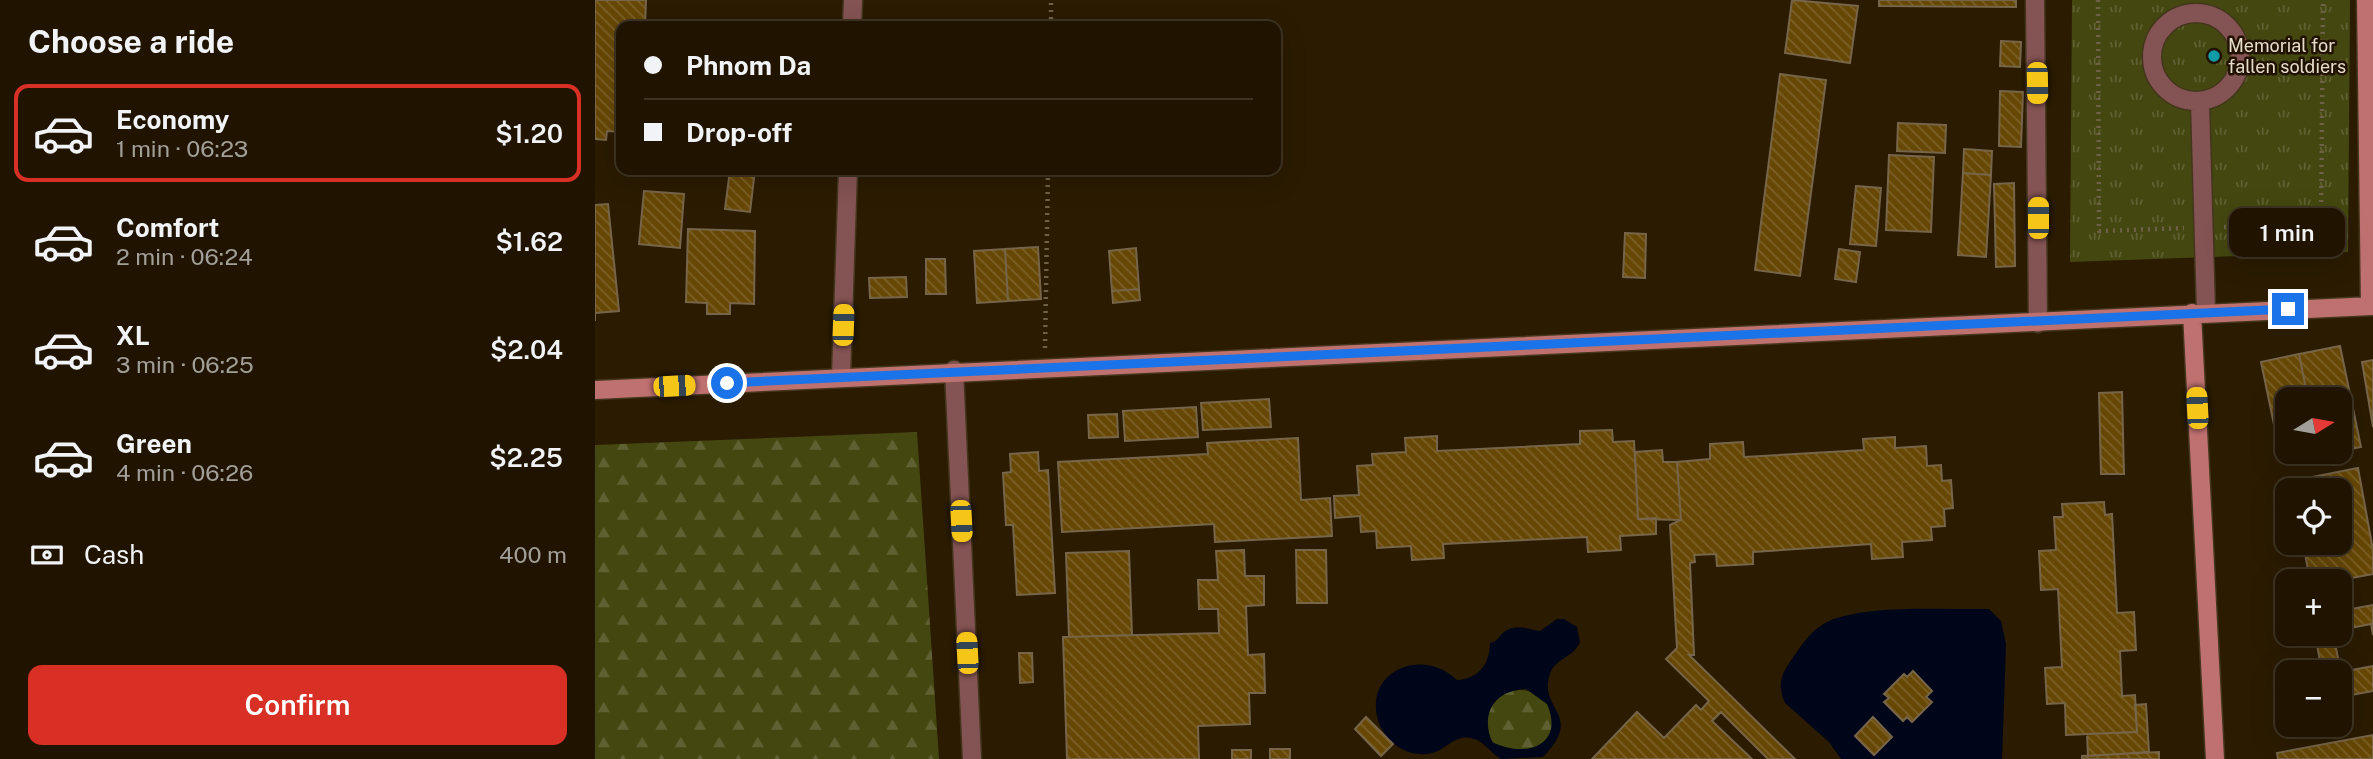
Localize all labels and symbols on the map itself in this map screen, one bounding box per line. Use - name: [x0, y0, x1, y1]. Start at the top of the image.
- place label: Memorial for fallen soldiers: [2228, 35, 2346, 77]
- marker: Memorial for fallen soldiers: [2206, 48, 2222, 64]
- car: [2027, 62, 2048, 104]
- car: [2028, 197, 2049, 239]
- callout: 1 min: [2230, 208, 2346, 256]
- route end: [2272, 293, 2304, 325]
- car: [832, 304, 855, 346]
- route start: [711, 367, 743, 399]
- car: [653, 374, 696, 398]
- car: [2186, 386, 2209, 430]
- north arrow: [2275, 387, 2352, 464]
- car: [950, 499, 973, 543]
- car: [956, 631, 979, 675]

